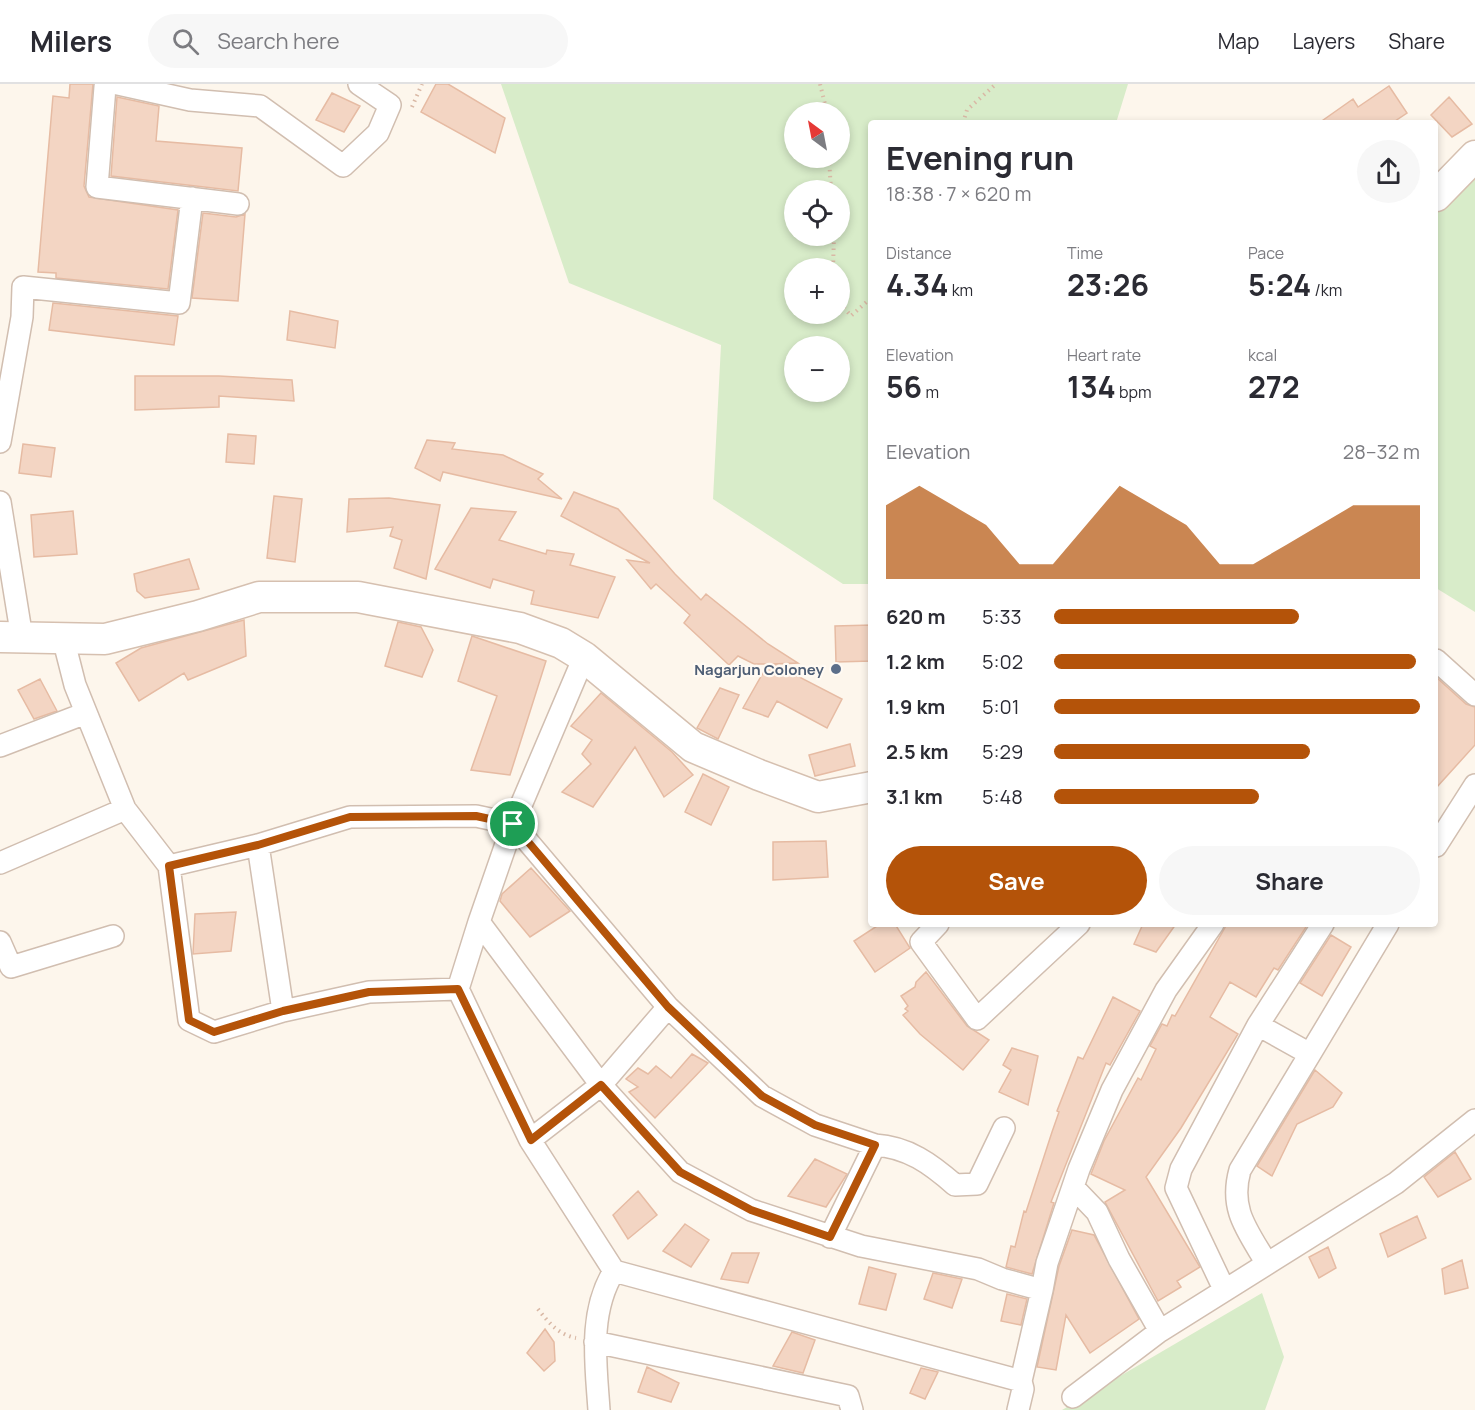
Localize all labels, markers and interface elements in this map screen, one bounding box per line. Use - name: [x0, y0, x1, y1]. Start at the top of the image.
- search box: [148, 14, 568, 68]
- text: Milers: [30, 22, 112, 60]
- icon: search: [169, 25, 202, 58]
- text: Search here: [217, 26, 340, 56]
- text: Map: [1218, 27, 1259, 55]
- text: Layers: [1292, 27, 1355, 55]
- text: Share: [1388, 27, 1445, 55]
- north arrow: [784, 102, 850, 168]
- map controls: [784, 102, 850, 402]
- text: Evening run: [886, 135, 1074, 180]
- button: share: [1357, 140, 1420, 203]
- button: locate: [784, 180, 850, 246]
- text: 18:38 · 7 × 620 m: [886, 180, 1031, 207]
- text: Distance: [886, 242, 952, 264]
- text: Time: [1067, 242, 1103, 264]
- text: Pace: [1248, 242, 1284, 264]
- button: +: [784, 258, 850, 324]
- text: 4.34: [886, 264, 948, 305]
- text: 23:26: [1067, 264, 1149, 305]
- text: 5:24: [1248, 264, 1311, 305]
- text: km: [948, 279, 973, 301]
- text: /km: [1311, 279, 1342, 301]
- button: −: [784, 336, 850, 402]
- text: Elevation: [886, 344, 954, 366]
- text: Heart rate: [1067, 344, 1141, 366]
- text: kcal: [1248, 344, 1277, 366]
- text: 56: [886, 366, 922, 407]
- text: 134: [1067, 366, 1116, 407]
- text: 272: [1248, 366, 1300, 407]
- text: m: [922, 381, 939, 403]
- text: bpm: [1116, 381, 1152, 403]
- text: Elevation: [886, 438, 970, 465]
- text: 28–32 m: [1343, 438, 1420, 465]
- text: 620 m: [886, 603, 945, 630]
- text: 5:33: [982, 603, 1022, 630]
- text: 1.2 km: [886, 648, 945, 675]
- text: 5:02: [982, 648, 1023, 675]
- place label: Nagarjun Coloney: [694, 659, 825, 680]
- marker: Nagarjun Coloney: [829, 662, 843, 676]
- text: 1.9 km: [886, 693, 945, 720]
- text: 5:01: [982, 693, 1020, 720]
- text: 2.5 km: [886, 738, 948, 765]
- text: 5:29: [982, 738, 1023, 765]
- text: 3.1 km: [886, 783, 943, 810]
- text: 5:48: [982, 783, 1023, 810]
- pin: [487, 798, 538, 849]
- icon: arrive: [496, 807, 529, 840]
- button: Save: [886, 846, 1147, 915]
- button: Share: [1159, 846, 1420, 915]

